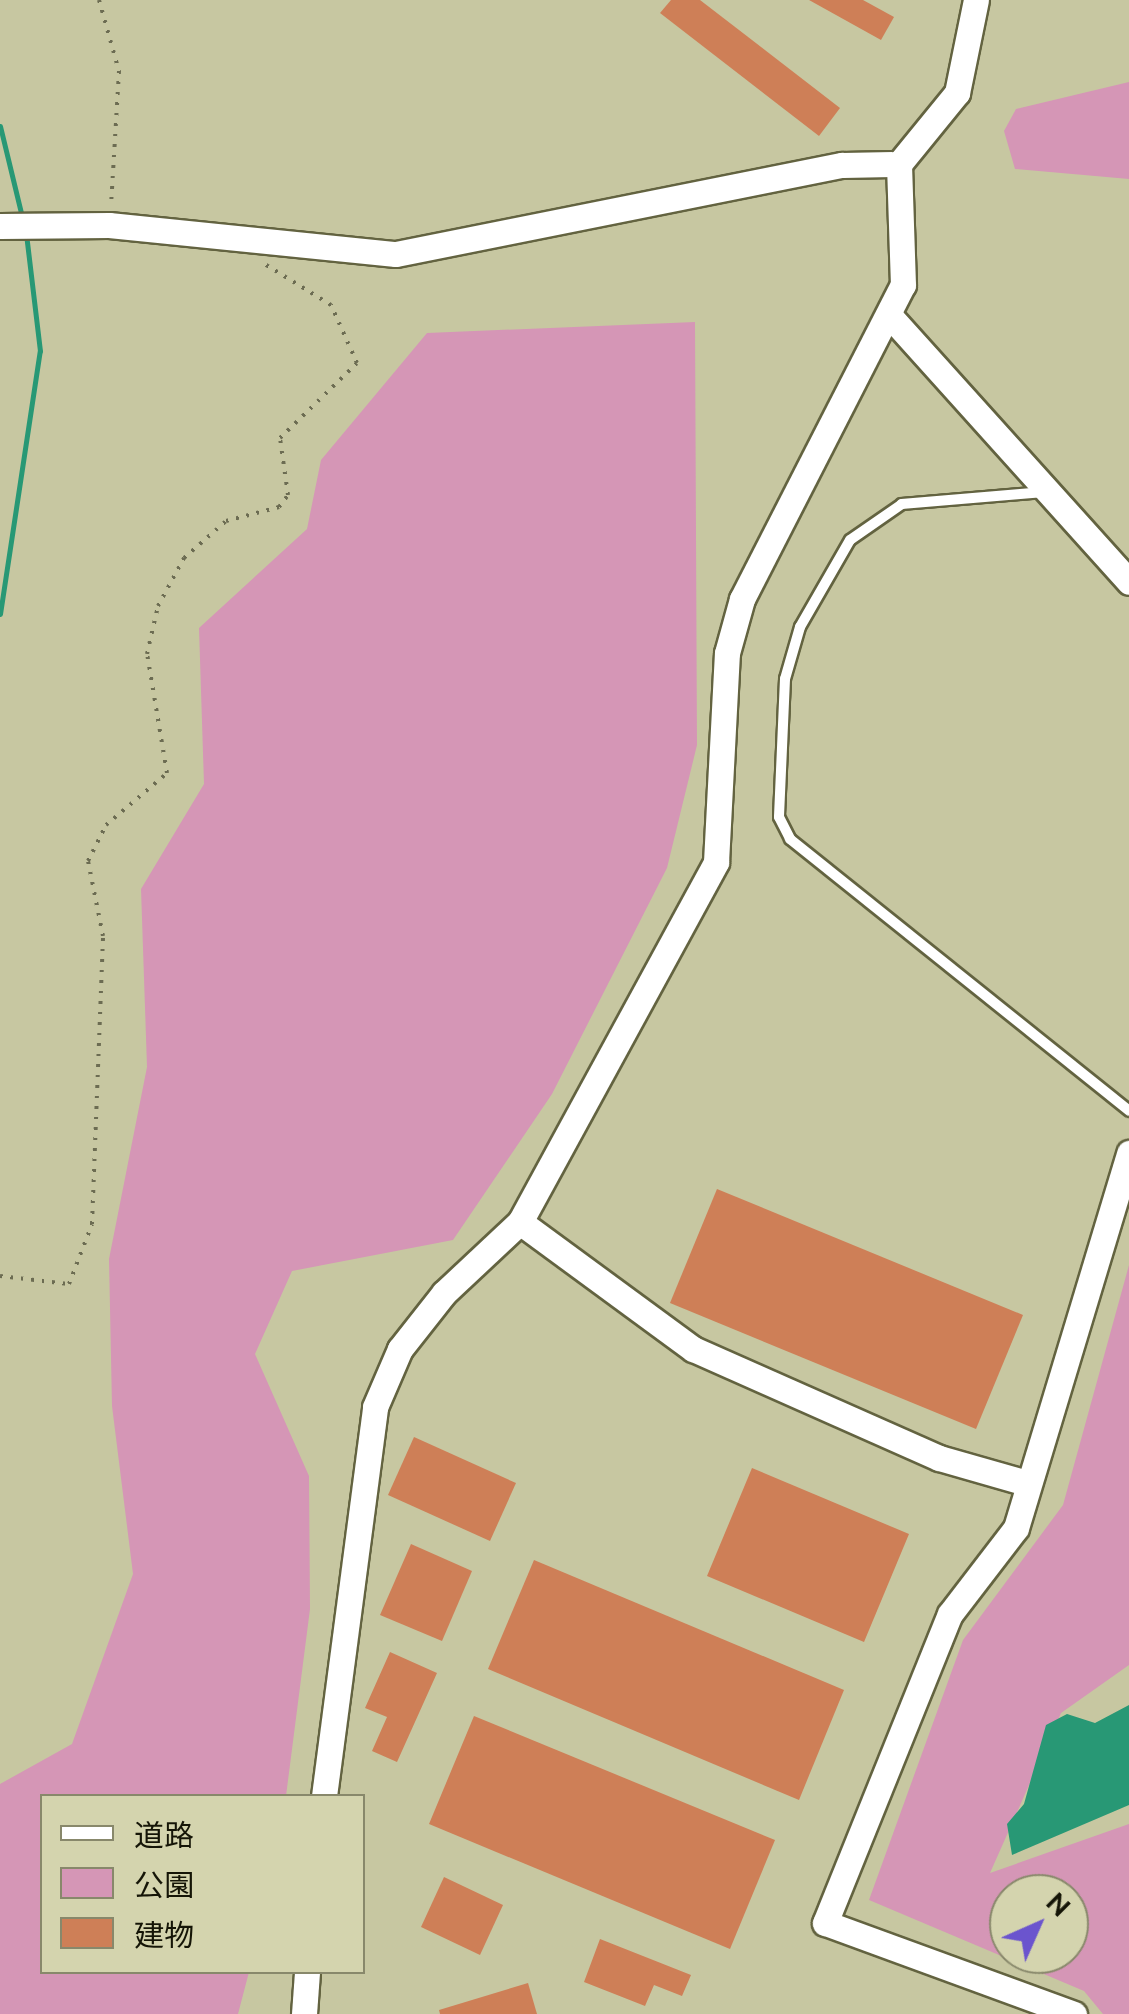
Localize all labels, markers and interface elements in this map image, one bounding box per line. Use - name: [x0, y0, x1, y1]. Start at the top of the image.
- legend: [40, 1794, 365, 1974]
- text: 道路: [134, 1818, 194, 1852]
- text: 公園: [134, 1868, 194, 1902]
- north arrow: [989, 1874, 1089, 1974]
- text: N: [1041, 1885, 1077, 1922]
- text: 建物: [134, 1918, 194, 1952]

